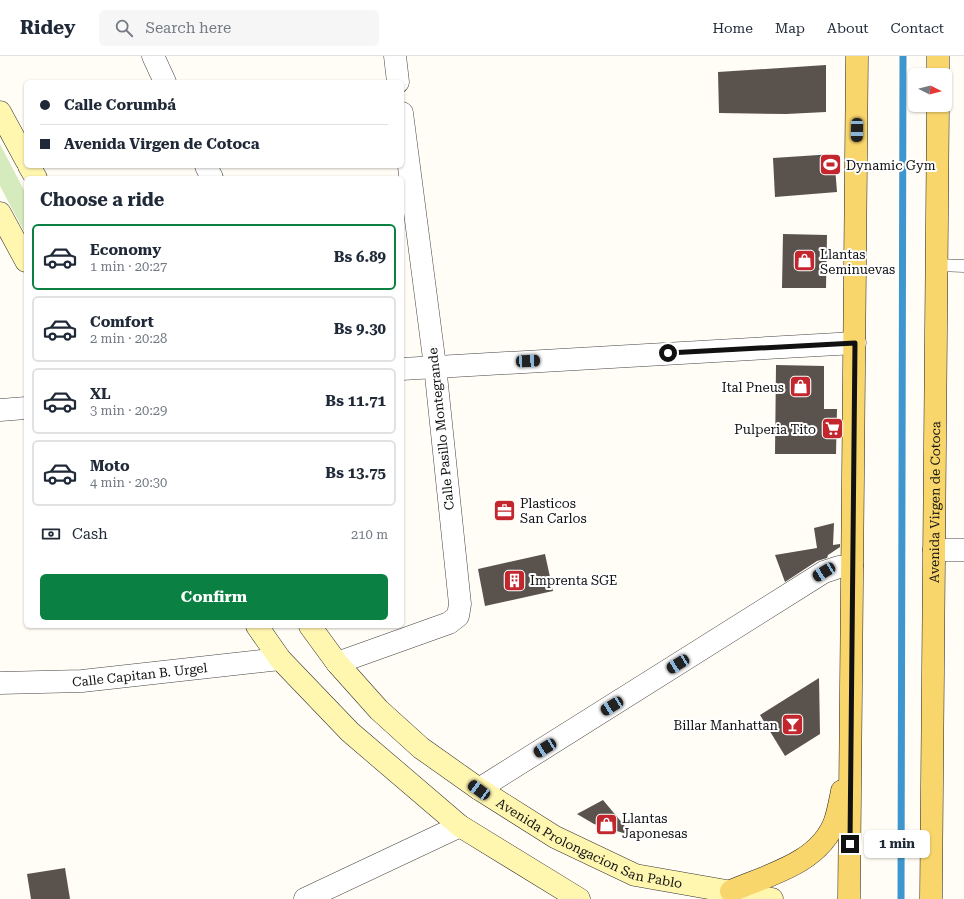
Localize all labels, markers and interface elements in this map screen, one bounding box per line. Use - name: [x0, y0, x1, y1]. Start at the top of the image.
- search box: [99, 10, 379, 46]
- text: Ridey: [20, 16, 75, 39]
- icon: search: [113, 17, 135, 39]
- text: Search here: [145, 19, 231, 37]
- text: Home: [712, 20, 753, 36]
- text: Map: [775, 20, 805, 36]
- text: About: [827, 20, 869, 36]
- text: Contact: [891, 20, 944, 36]
- north arrow: [908, 68, 952, 112]
- map controls: [908, 68, 952, 112]
- text: Calle Corumbá: [64, 96, 176, 114]
- car: [851, 118, 863, 142]
- text: Avenida Virgen de Cotoca: [64, 135, 260, 153]
- sports icon: Dynamic Gym: [817, 152, 843, 178]
- place label: Dynamic Gym: [846, 158, 936, 173]
- text: Choose a ride: [40, 189, 164, 210]
- icon: car: [42, 239, 78, 275]
- text: Economy: [90, 241, 161, 259]
- place label: Llantas Seminuevas: [820, 247, 895, 277]
- text: Bs 6.89: [334, 248, 386, 266]
- shop icon: Llantas Seminuevas: [792, 248, 818, 274]
- text: 1 min · 20:27: [90, 259, 167, 274]
- icon: car: [42, 311, 78, 347]
- text: Comfort: [90, 313, 154, 331]
- text: Bs 9.30: [334, 320, 386, 338]
- text: 2 min · 20:28: [90, 331, 167, 346]
- route start: [659, 344, 677, 362]
- street label: Calle Pasillo Montegrande: [425, 347, 457, 511]
- car: [516, 354, 540, 368]
- shop icon: Ital Pneus: [787, 374, 813, 400]
- place label: Ital Pneus: [722, 380, 784, 395]
- icon: car: [42, 383, 78, 419]
- text: XL: [90, 385, 111, 403]
- text: Bs 11.71: [325, 392, 386, 410]
- text: 3 min · 20:29: [90, 403, 167, 418]
- supermarket icon: Pulperia Tito: [819, 416, 845, 442]
- street label: Avenida Virgen de Cotoca: [926, 421, 943, 583]
- place label: Pulperia Tito: [734, 422, 816, 437]
- icon: car: [42, 455, 78, 491]
- text: Moto: [90, 457, 130, 475]
- text: Bs 13.75: [325, 464, 386, 482]
- text: 4 min · 20:30: [90, 475, 167, 490]
- place label: Plasticos San Carlos: [520, 496, 587, 526]
- office icon: Plasticos San Carlos: [492, 497, 518, 523]
- icon: cash: [40, 523, 62, 545]
- text: Cash: [72, 525, 108, 543]
- text: 210 m: [351, 527, 388, 542]
- car: [811, 561, 837, 583]
- building icon: Imprenta SGE: [502, 567, 528, 593]
- place label: Imprenta SGE: [530, 573, 617, 588]
- button: Confirm: [40, 574, 388, 620]
- car: [665, 653, 691, 675]
- street label: Calle Capitan B. Urgel: [72, 660, 208, 689]
- car: [599, 695, 625, 717]
- bar icon: Billar Manhattan: [780, 712, 806, 738]
- place label: Billar Manhattan: [673, 718, 779, 733]
- car: [532, 737, 558, 759]
- car: [466, 778, 492, 802]
- street label: Avenida Prolongacion San Pablo: [494, 795, 684, 891]
- place label: Llantas Japonesas: [622, 811, 687, 841]
- shop icon: Llantas Japonesas: [594, 812, 620, 838]
- callout: 1 min: [864, 830, 930, 858]
- route end: [841, 835, 859, 853]
- text: 1 min: [879, 836, 915, 851]

